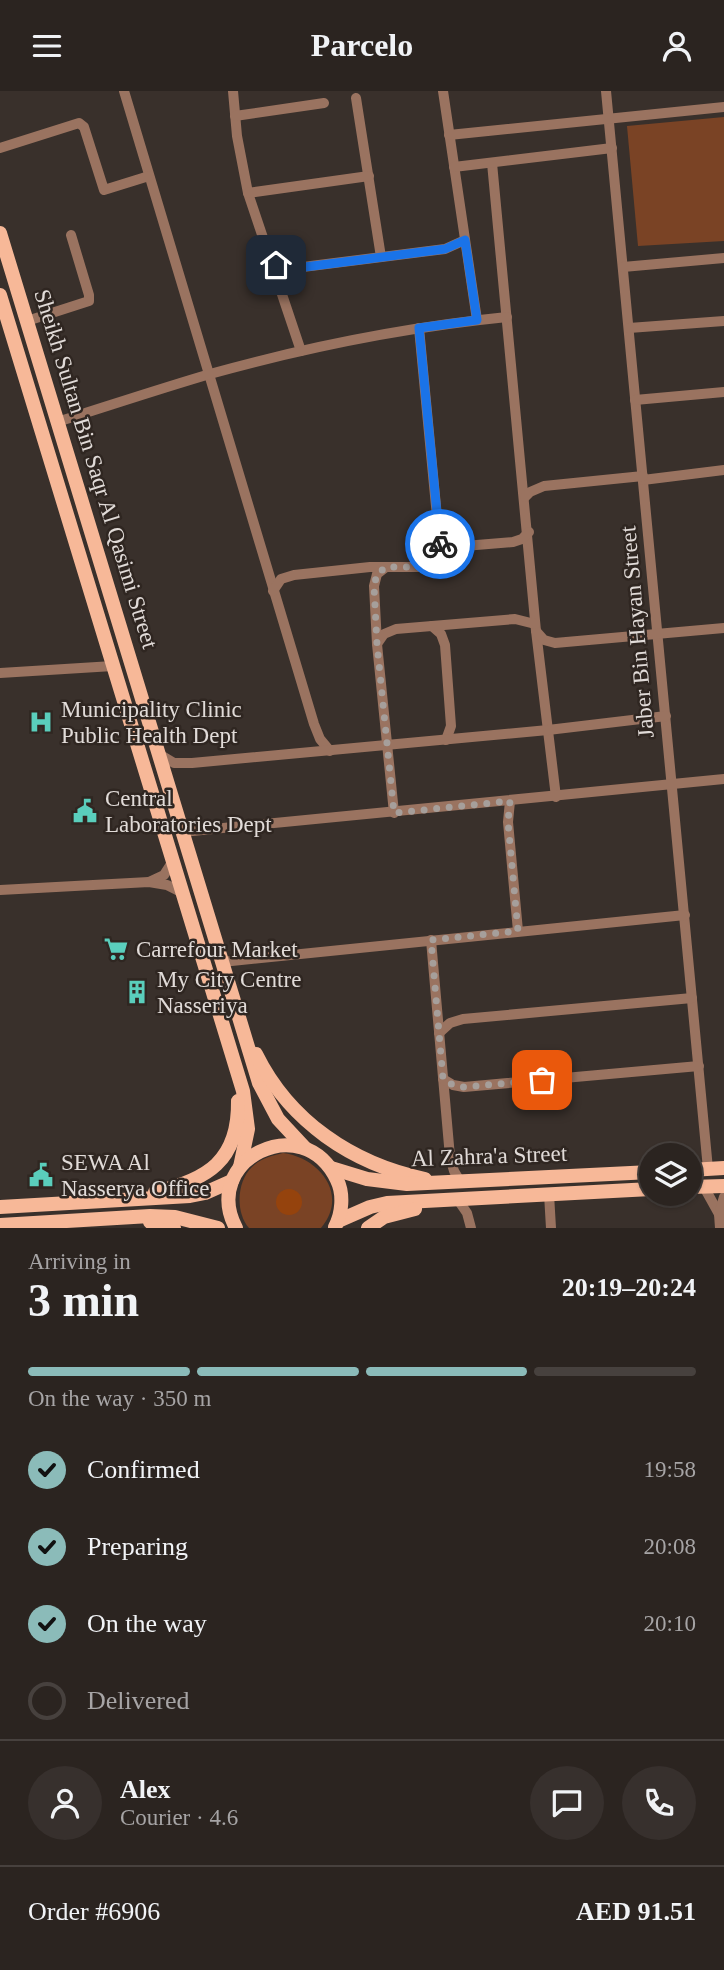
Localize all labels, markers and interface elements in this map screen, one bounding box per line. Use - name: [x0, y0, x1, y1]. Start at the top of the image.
- icon: menu: [28, 27, 66, 65]
- text: Parcelo: [311, 27, 413, 63]
- icon: person: [658, 27, 696, 65]
- pin: [246, 235, 306, 295]
- icon: home: [257, 246, 295, 284]
- street label: Sheikh Sultan Bin Saqr Al Qasimi Street: [29, 286, 163, 652]
- courier: [405, 509, 475, 579]
- street label: Jaber Bin Hayan Street: [615, 524, 659, 739]
- icon: bike: [421, 525, 459, 563]
- place label: Municipality Clinic Public Health Dept: [61, 697, 242, 748]
- hospital icon: Municipality Clinic Public Health Dept: [27, 708, 55, 736]
- place label: Central Laboratories Dept: [105, 786, 272, 837]
- public building icon: Central Laboratories Dept: [71, 797, 99, 825]
- supermarket icon: Carrefour Market: [102, 935, 130, 963]
- place label: Carrefour Market: [136, 937, 298, 962]
- place label: My City Centre Nasseriya: [157, 967, 301, 1018]
- building icon: My City Centre Nasseriya: [123, 978, 151, 1006]
- pin: [512, 1050, 572, 1110]
- icon: bag: [523, 1061, 561, 1099]
- street label: Al Zahra'a Street: [411, 1141, 568, 1171]
- map controls: [639, 1143, 702, 1206]
- button: layers: [639, 1143, 702, 1206]
- place label: SEWA Al Nasserya Office: [61, 1150, 209, 1201]
- public building icon: SEWA Al Nasserya Office: [27, 1161, 55, 1189]
- text: Arriving in: [28, 1249, 131, 1274]
- text: 20:19–20:24: [562, 1273, 696, 1302]
- text: 3 min: [28, 1275, 139, 1326]
- text: On the way · 350 m: [28, 1386, 211, 1411]
- icon: check: [28, 1451, 66, 1489]
- text: Confirmed: [87, 1455, 200, 1484]
- text: 19:58: [644, 1457, 696, 1482]
- icon: check: [28, 1528, 66, 1566]
- text: Preparing: [87, 1532, 188, 1561]
- text: 20:08: [644, 1534, 696, 1559]
- icon: check: [28, 1605, 66, 1643]
- text: On the way: [87, 1609, 207, 1638]
- text: 20:10: [644, 1611, 696, 1636]
- text: Delivered: [87, 1686, 190, 1715]
- button: person: [28, 1766, 102, 1840]
- button: chat: [530, 1766, 604, 1840]
- button: phone: [622, 1766, 696, 1840]
- text: Alex: [120, 1775, 171, 1804]
- text: Courier · 4.6: [120, 1805, 238, 1830]
- text: Order #6906: [28, 1897, 160, 1926]
- text: AED 91.51: [576, 1897, 696, 1926]

